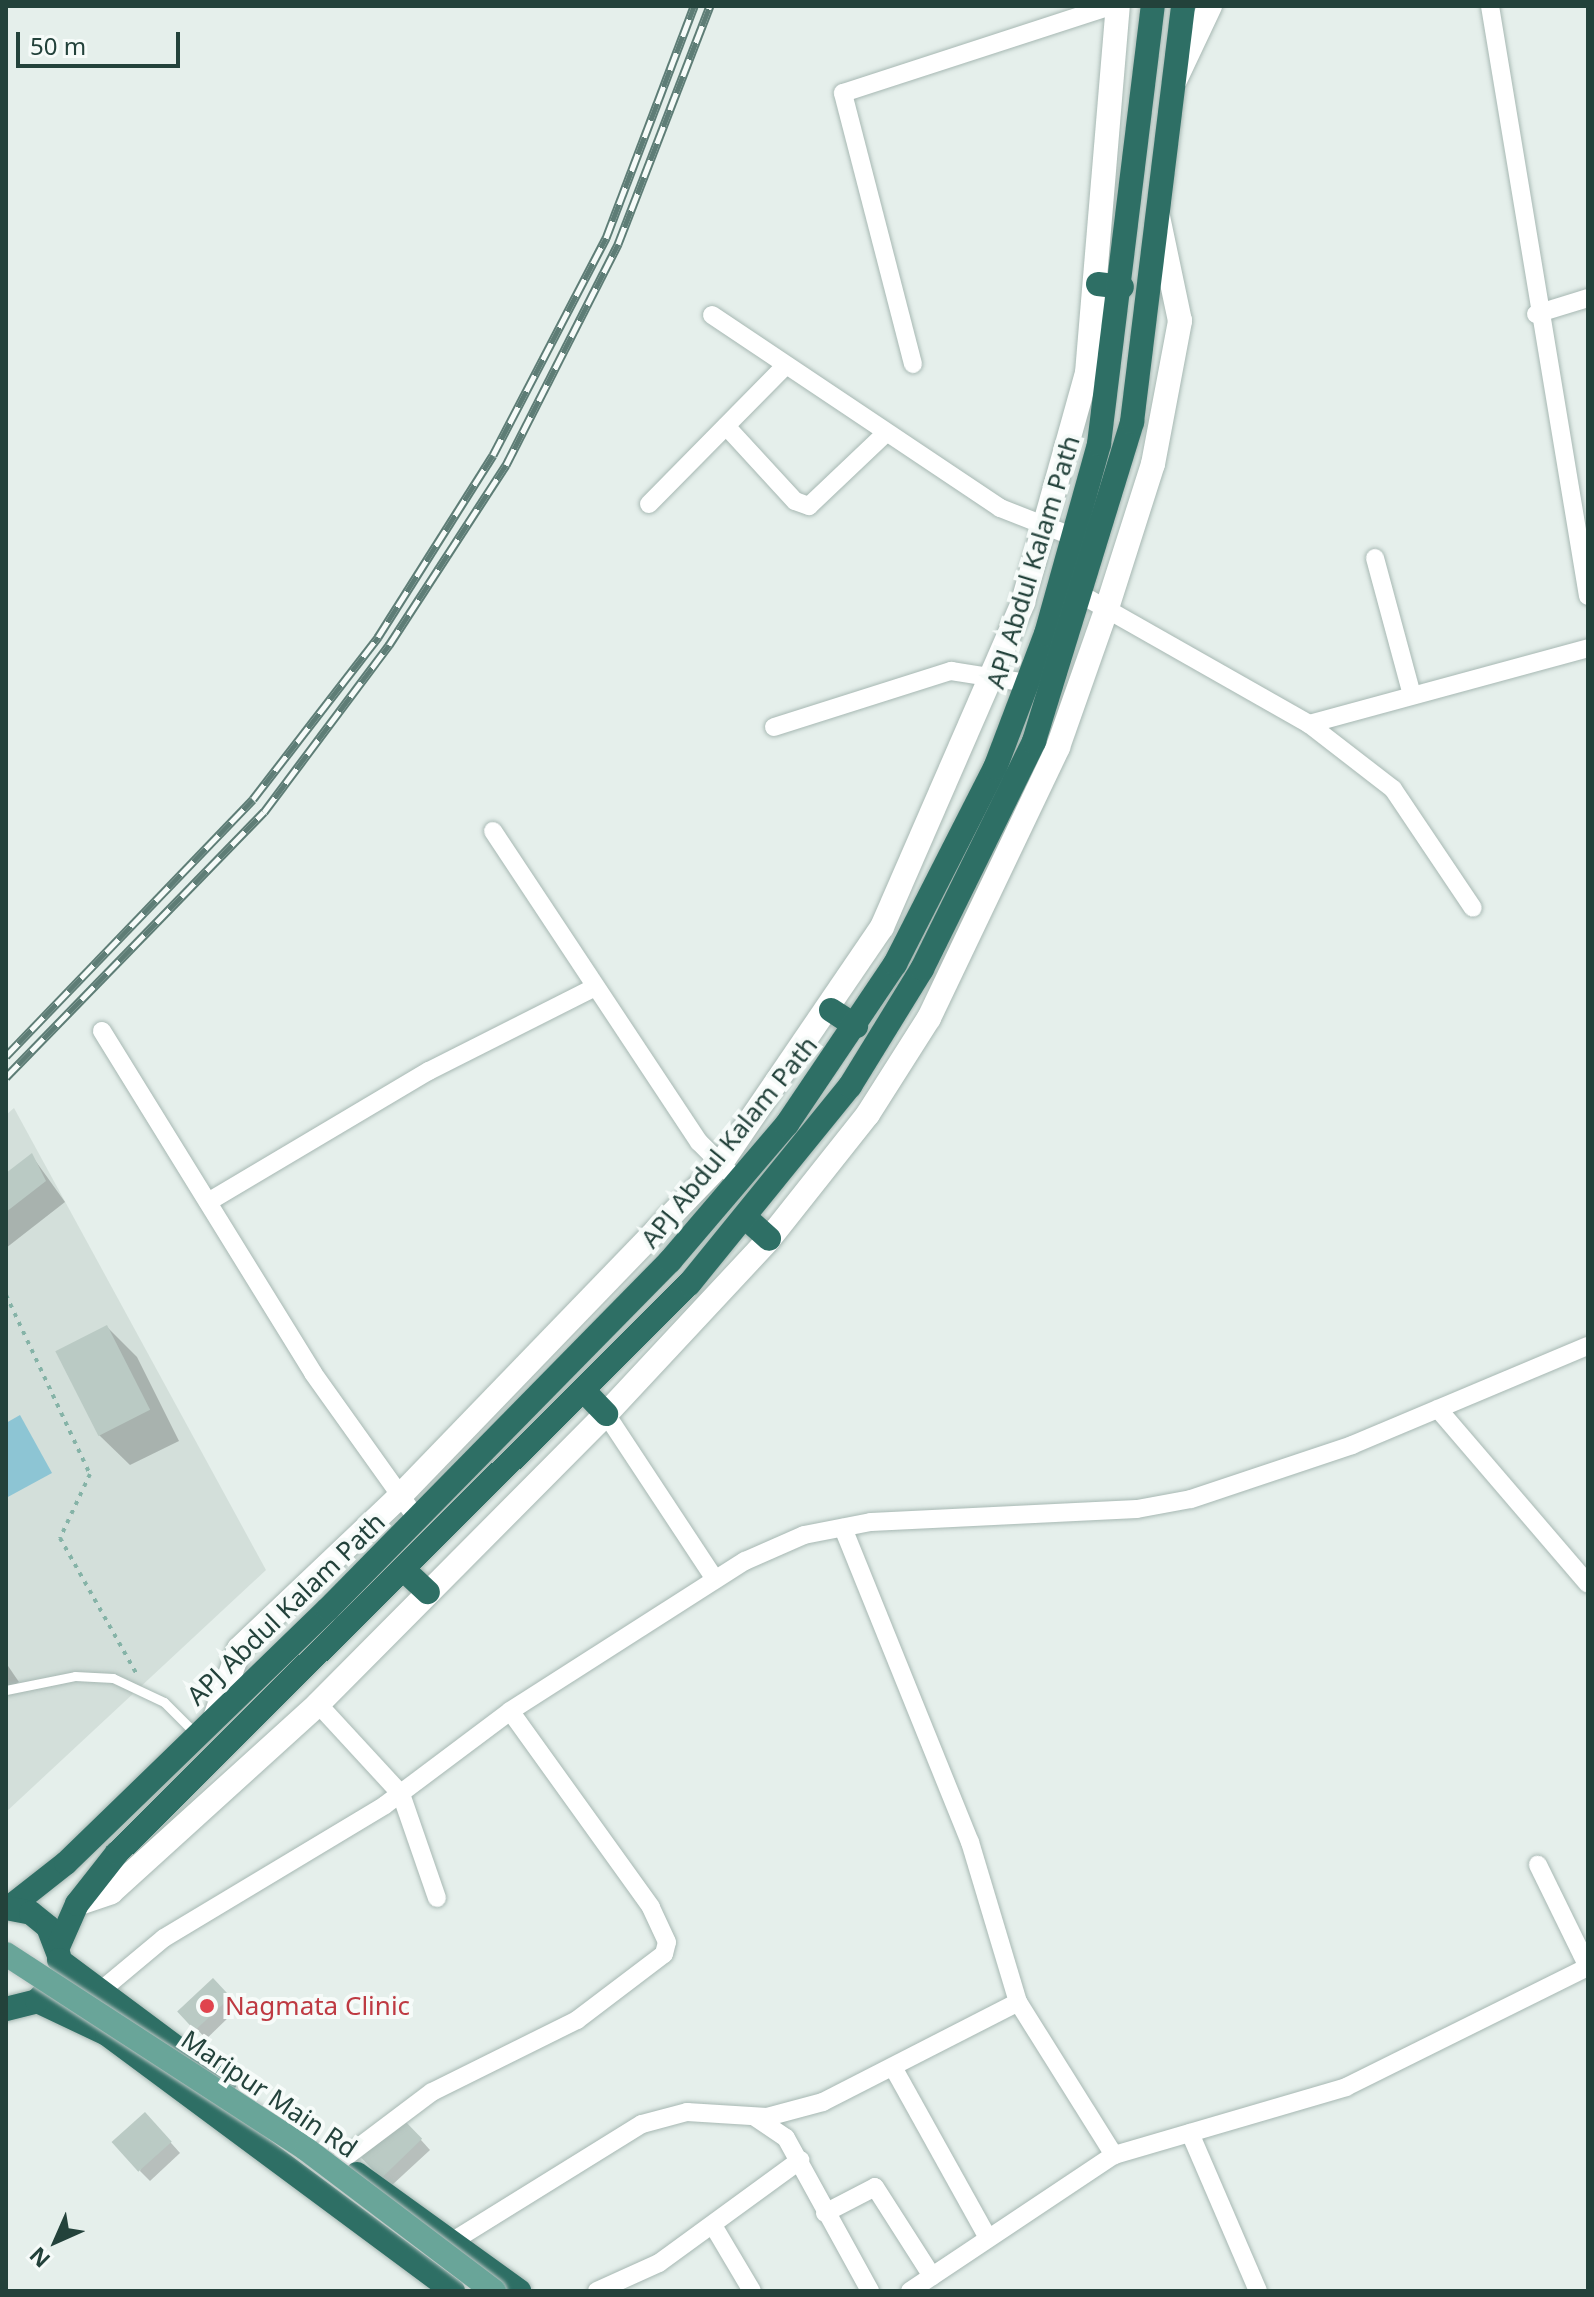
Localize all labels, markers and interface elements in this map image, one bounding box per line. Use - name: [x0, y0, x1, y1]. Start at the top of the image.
- scale bar: [20, 16, 184, 66]
- text: 50 m: [30, 29, 86, 62]
- street label: APJ Abdul Kalam Path: [980, 432, 1086, 692]
- street label: APJ Abdul Kalam Path: [634, 1030, 824, 1254]
- street label: APJ Abdul Kalam Path: [181, 1506, 391, 1712]
- place label: Nagmata Clinic: [225, 1990, 410, 2022]
- marker: Nagmata Clinic: [196, 1995, 218, 2017]
- street label: Maripur Main Rd: [175, 2024, 363, 2164]
- north arrow: [16, 2201, 96, 2281]
- text: N: [22, 2241, 56, 2275]

